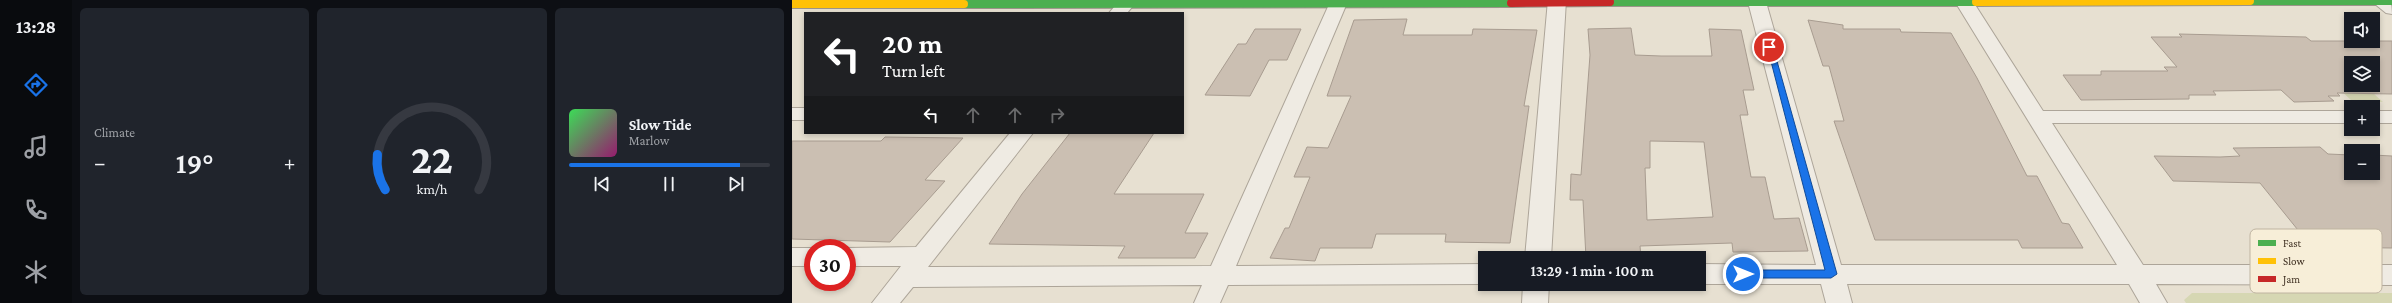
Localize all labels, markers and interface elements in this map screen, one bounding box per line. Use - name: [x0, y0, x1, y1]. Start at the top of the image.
- map controls: [2344, 12, 2380, 180]
- button: sound: [2344, 12, 2380, 48]
- text: 13:28: [16, 17, 56, 37]
- icon: left: [816, 28, 868, 80]
- text: 20 m: [882, 28, 942, 59]
- pin: [1752, 30, 1786, 64]
- icon: arrive: [1758, 36, 1780, 58]
- button: layers: [2344, 56, 2380, 92]
- text: Turn left: [882, 61, 945, 81]
- icon: directions: [22, 71, 50, 99]
- button: +: [2344, 100, 2380, 136]
- icon: left: [920, 104, 942, 126]
- icon: ahead: [962, 104, 984, 126]
- icon: ahead: [1004, 104, 1026, 126]
- icon: right: [1046, 104, 1068, 126]
- text: Slow Tide: [629, 117, 692, 133]
- text: Climate: [94, 125, 135, 140]
- icon: music: [22, 133, 50, 161]
- text: Marlow: [629, 133, 669, 148]
- text: 22: [411, 135, 453, 181]
- button: −: [2344, 144, 2380, 180]
- text: 19°: [176, 146, 214, 179]
- text: −: [94, 150, 106, 175]
- text: +: [284, 150, 295, 175]
- icon: previous: [591, 173, 613, 195]
- icon: pause: [658, 173, 680, 195]
- icon: next: [725, 173, 747, 195]
- text: km/h: [417, 180, 448, 196]
- icon: phone: [22, 196, 50, 224]
- legend: [2250, 229, 2382, 293]
- text: Fast: [2283, 237, 2302, 249]
- speed limit sign: 30: [804, 239, 856, 291]
- position arrow: [1722, 253, 1764, 295]
- text: Slow: [2283, 255, 2305, 267]
- icon: climate: [22, 258, 50, 286]
- text: 13:29 · 1 min · 100 m: [1530, 263, 1654, 279]
- text: Jam: [2282, 273, 2300, 286]

